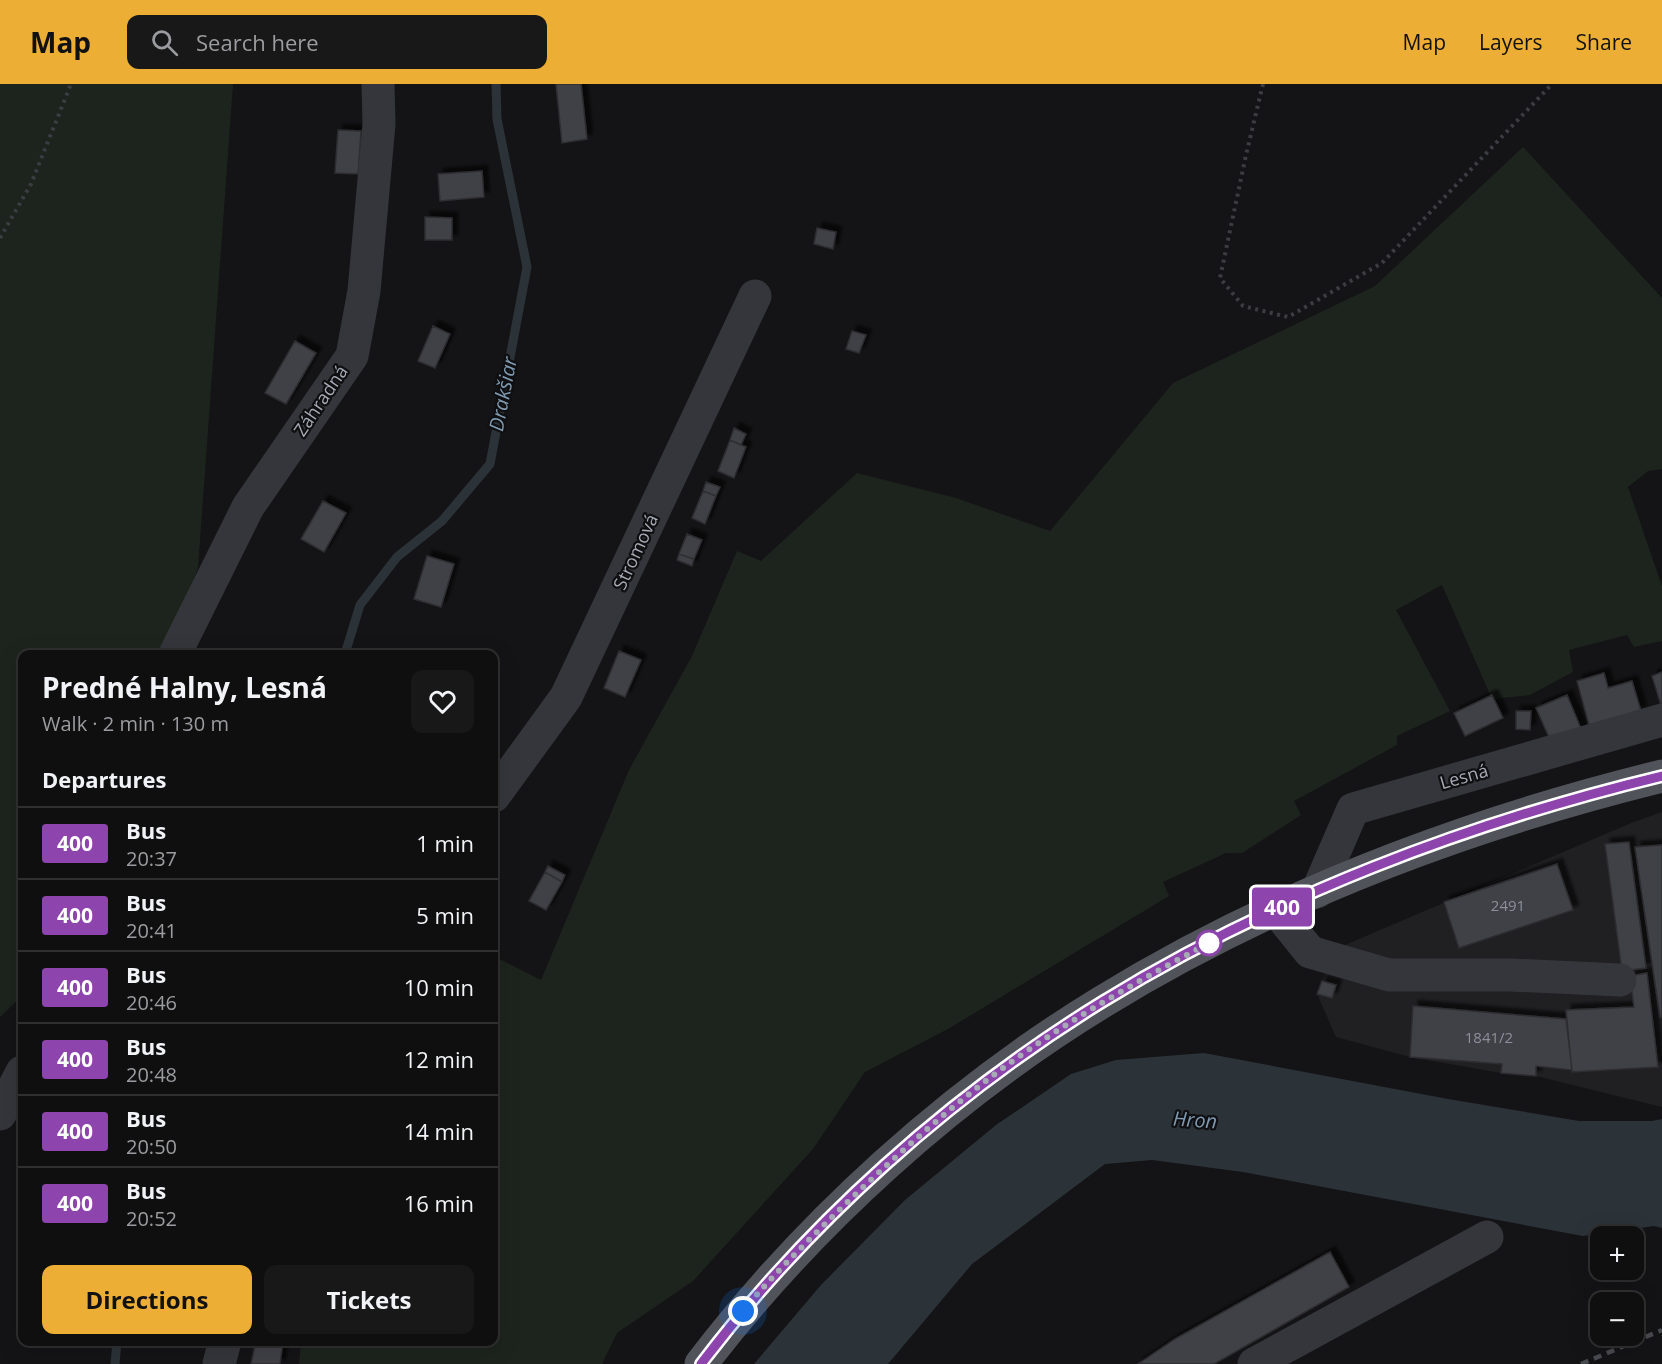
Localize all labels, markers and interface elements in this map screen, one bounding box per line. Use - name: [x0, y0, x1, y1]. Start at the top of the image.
- search box: [127, 15, 547, 69]
- text: Map: [30, 23, 91, 61]
- icon: search: [148, 26, 181, 59]
- text: Search here: [196, 27, 319, 57]
- text: Map: [1403, 28, 1446, 56]
- text: Layers: [1479, 28, 1543, 56]
- text: Share: [1576, 28, 1632, 56]
- water label: Drakšiar: [482, 353, 523, 433]
- street label: Záhradná: [288, 360, 353, 441]
- street label: Stromová: [607, 510, 663, 593]
- text: Predné Halny, Lesná: [42, 668, 327, 706]
- button: heart: [411, 670, 474, 733]
- text: Walk · 2 min · 130 m: [42, 710, 229, 737]
- street label: Lesná: [1437, 758, 1491, 794]
- text: Departures: [42, 764, 166, 794]
- text: Bus: [126, 815, 166, 845]
- text: 1 min: [416, 828, 474, 858]
- text: 400: [57, 829, 93, 857]
- text: 20:37: [126, 845, 177, 872]
- text: Bus: [126, 887, 166, 917]
- line badge: 400: [1248, 888, 1316, 926]
- text: 400: [1264, 893, 1300, 921]
- house number: 2491: [1491, 895, 1525, 915]
- text: 5 min: [416, 900, 474, 930]
- text: 400: [57, 901, 93, 929]
- text: 20:41: [126, 917, 177, 944]
- unlabelled marker: [1196, 930, 1222, 956]
- text: Bus: [126, 959, 166, 989]
- text: 10 min: [404, 972, 474, 1002]
- text: 400: [57, 973, 93, 1001]
- text: 20:46: [126, 989, 177, 1016]
- house number: 1841/2: [1465, 1027, 1513, 1047]
- text: Bus: [126, 1031, 166, 1061]
- text: 12 min: [404, 1044, 474, 1074]
- text: 400: [57, 1045, 93, 1073]
- text: 20:48: [126, 1061, 177, 1088]
- text: Bus: [126, 1103, 166, 1133]
- water label: Hron: [1172, 1104, 1218, 1135]
- text: 14 min: [404, 1116, 474, 1146]
- text: 400: [57, 1117, 93, 1145]
- text: 20:50: [126, 1133, 177, 1160]
- text: Bus: [126, 1175, 166, 1205]
- text: 16 min: [404, 1188, 474, 1218]
- text: 400: [57, 1189, 93, 1217]
- text: 20:52: [126, 1205, 177, 1232]
- map controls: [1590, 1226, 1644, 1346]
- button: +: [1590, 1226, 1644, 1280]
- button: Directions: [42, 1265, 252, 1334]
- button: Tickets: [264, 1265, 474, 1334]
- button: −: [1590, 1292, 1644, 1346]
- your location: [728, 1296, 758, 1326]

